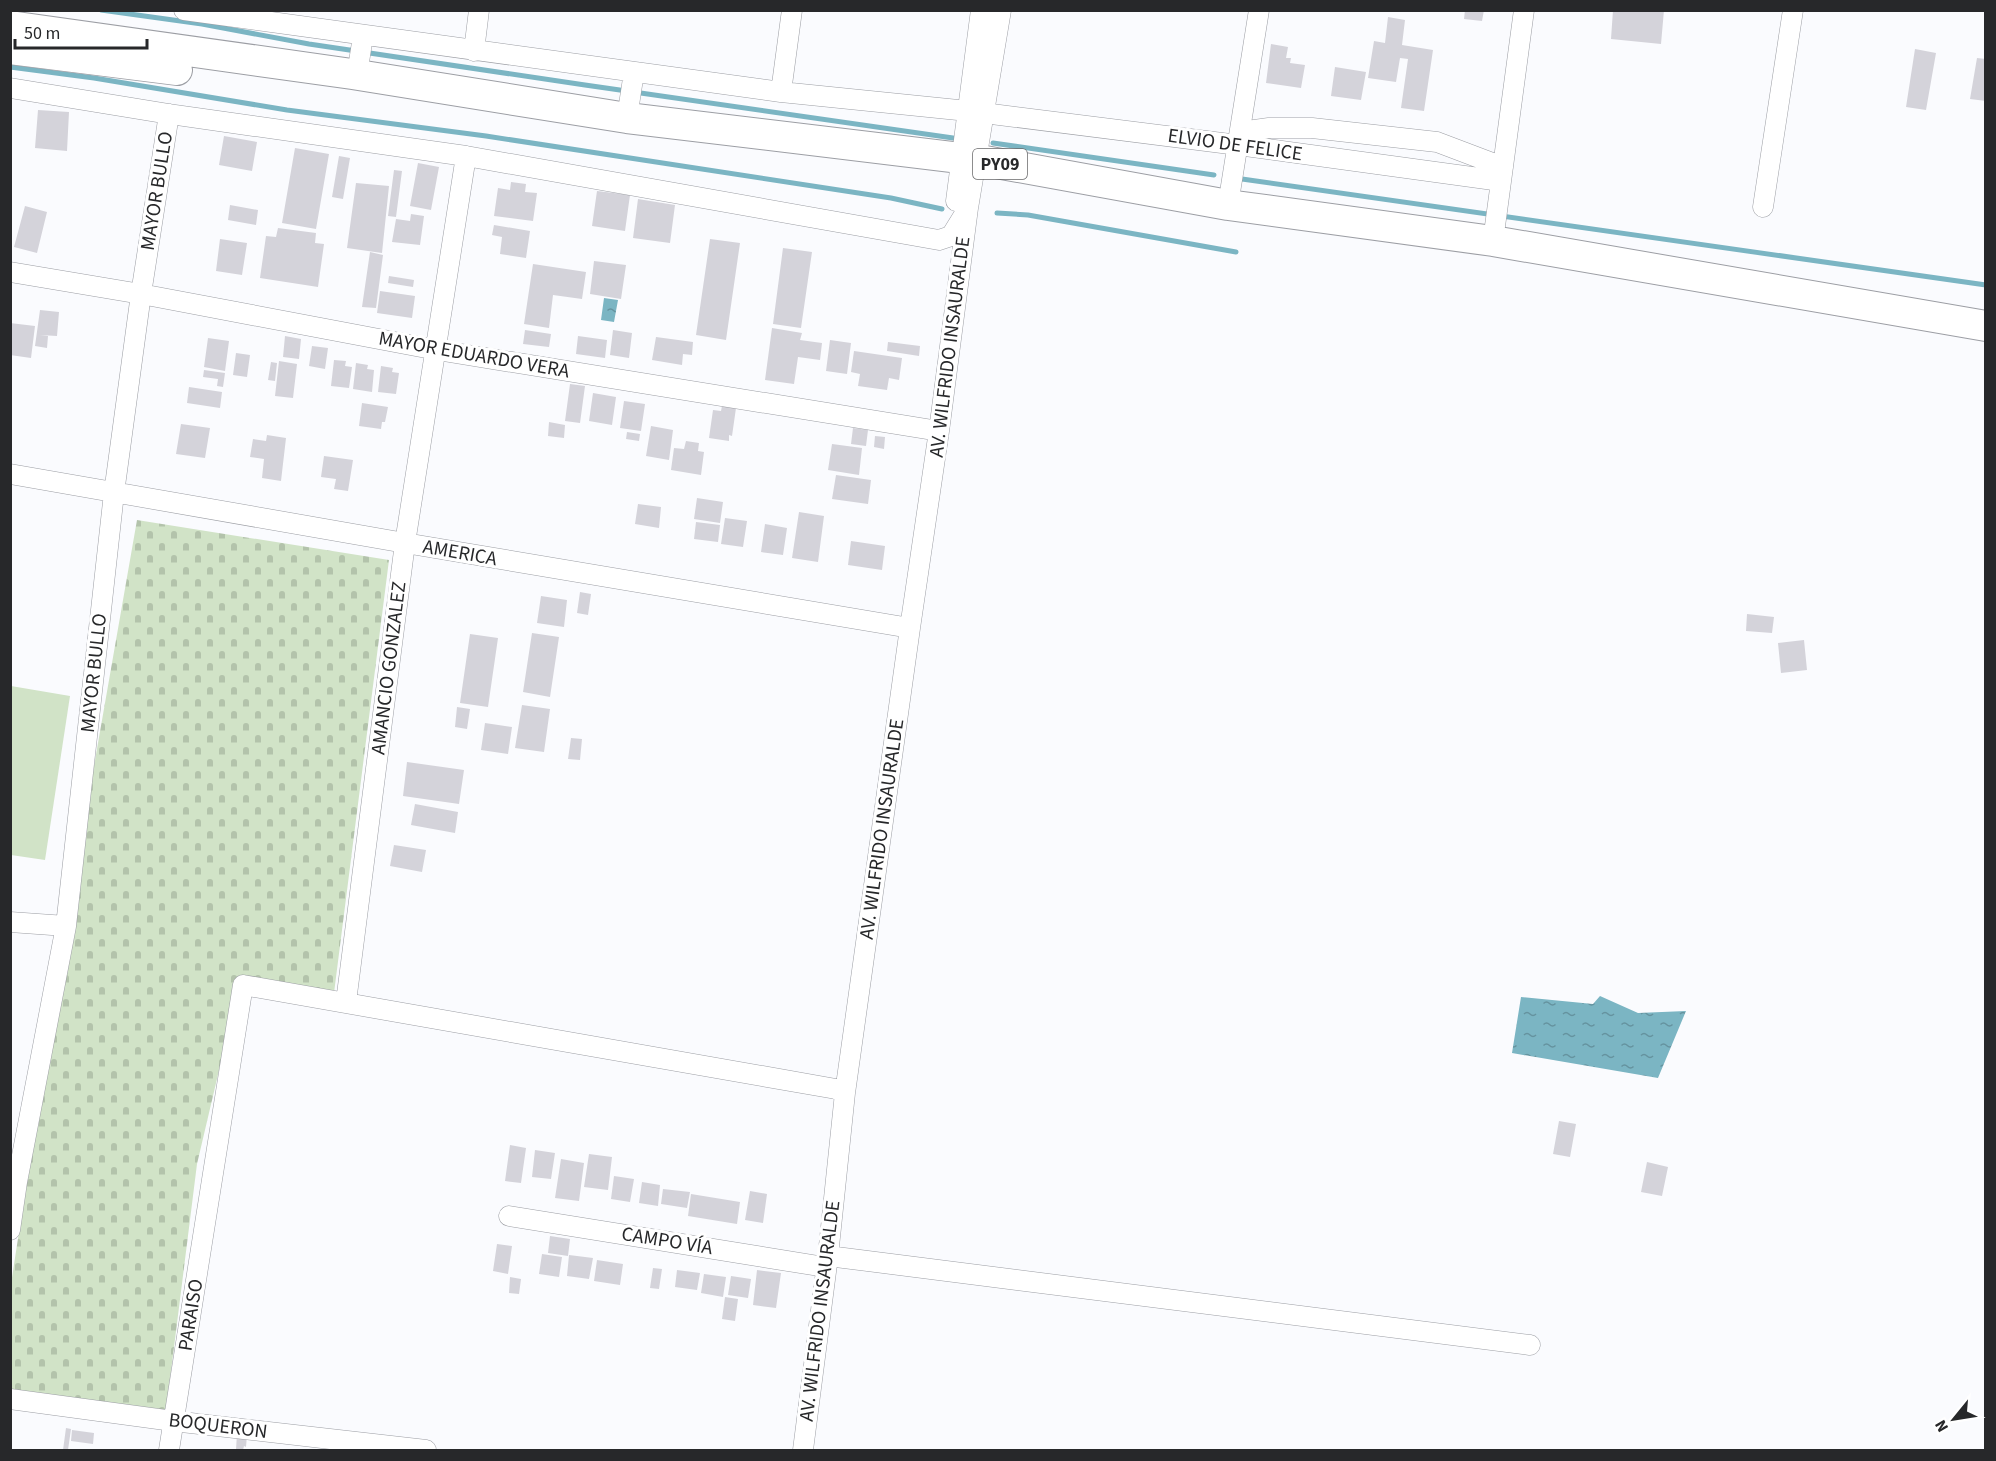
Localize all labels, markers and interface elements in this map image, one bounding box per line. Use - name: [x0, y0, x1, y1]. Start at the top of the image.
- scale bar: [15, 12, 147, 50]
- text: 50 m: [24, 21, 60, 46]
- street label: ELVIO DE FELICE: [1166, 122, 1304, 168]
- street label: MAYOR BULLO: [134, 130, 180, 252]
- road number: PY09: [973, 149, 1027, 179]
- street label: AV. WILFRIDO INSAURALDE: [923, 235, 977, 459]
- street label: MAYOR EDUARDO VERA: [376, 324, 572, 386]
- street label: AMERICA: [421, 533, 499, 573]
- street label: AMANCIO GONZALEZ: [364, 580, 414, 756]
- street label: MAYOR BULLO: [74, 612, 114, 734]
- street label: AV. WILFRIDO INSAURALDE: [853, 717, 911, 941]
- street label: AV. WILFRIDO INSAURALDE: [793, 1199, 847, 1423]
- street label: CAMPO VÍA: [619, 1220, 715, 1262]
- street label: PARAISO: [171, 1277, 211, 1353]
- north arrow: [1924, 1389, 1984, 1449]
- street label: BOQUERON: [167, 1406, 269, 1446]
- text: N: [1930, 1416, 1954, 1436]

